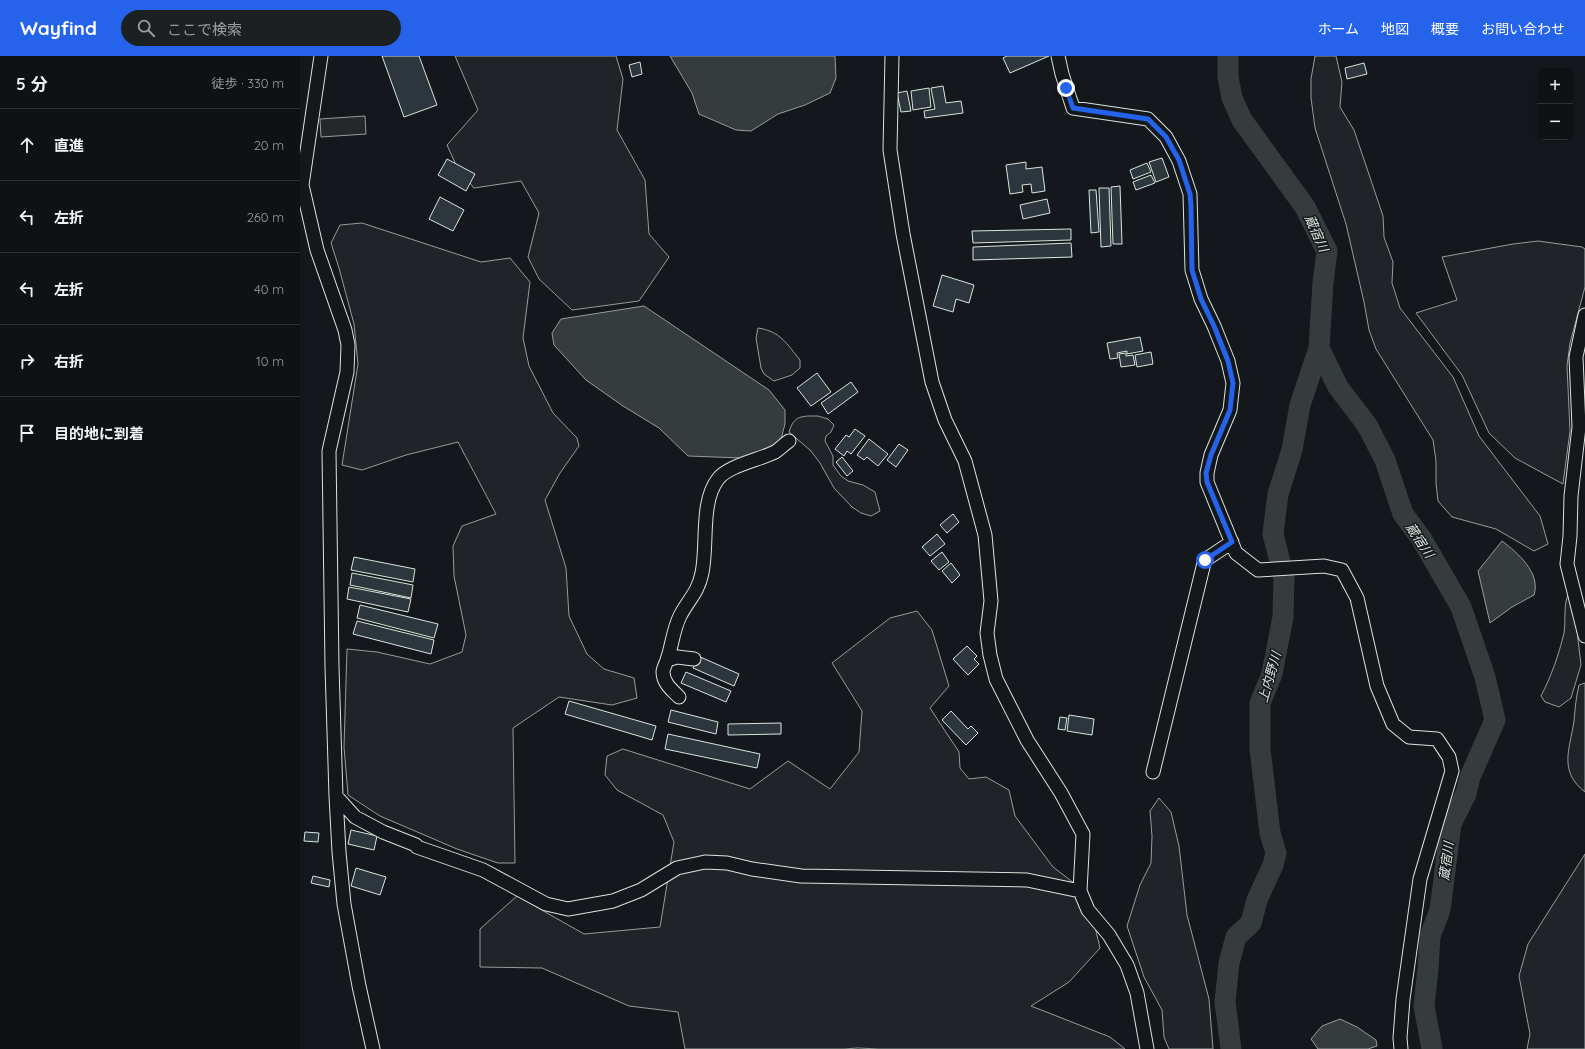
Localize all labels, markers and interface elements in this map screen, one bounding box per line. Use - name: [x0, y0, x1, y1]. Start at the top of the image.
- search box: [121, 10, 401, 46]
- text: Wayfind: [20, 16, 97, 40]
- icon: search: [135, 17, 157, 39]
- text: ここで検索: [167, 20, 242, 39]
- text: ホーム: [1317, 20, 1359, 38]
- text: 地図: [1381, 20, 1409, 38]
- text: 概要: [1431, 20, 1459, 38]
- text: お問い合わせ: [1481, 20, 1565, 38]
- map controls: [1537, 68, 1573, 140]
- button: +: [1537, 68, 1573, 104]
- text: 5 分: [16, 73, 48, 94]
- text: 徒歩 · 330 m: [212, 75, 284, 91]
- route end: [1057, 79, 1075, 97]
- button: −: [1537, 104, 1573, 140]
- icon: ahead: [16, 134, 38, 156]
- text: 直進: [54, 136, 84, 155]
- text: 20 m: [254, 137, 284, 153]
- icon: left: [16, 206, 38, 228]
- text: 左折: [54, 208, 84, 227]
- text: 260 m: [247, 209, 284, 225]
- water label: 蔵宿川: [1302, 212, 1333, 256]
- icon: left: [16, 278, 38, 300]
- text: 左折: [54, 280, 84, 299]
- text: 40 m: [254, 281, 284, 297]
- icon: right: [16, 350, 38, 372]
- text: 右折: [54, 352, 84, 371]
- text: 10 m: [256, 353, 284, 369]
- icon: arrive: [16, 422, 38, 444]
- text: 目的地に到着: [54, 424, 144, 443]
- water label: 蔵宿川: [1402, 519, 1439, 562]
- route start: [1196, 551, 1214, 569]
- water label: 上内野川: [1254, 648, 1284, 704]
- water label: 蔵宿川: [1436, 839, 1457, 881]

